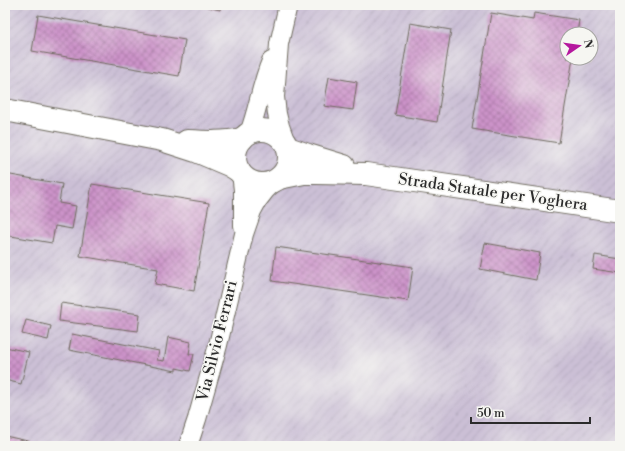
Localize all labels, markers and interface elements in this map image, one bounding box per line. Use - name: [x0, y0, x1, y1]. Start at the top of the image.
- north arrow: [559, 26, 599, 66]
- text: N: [580, 38, 596, 50]
- street label: Strada Statale per Voghera: [397, 169, 590, 215]
- street label: Via Silvio Ferrari: [192, 278, 242, 405]
- scale bar: [471, 399, 590, 425]
- text: 50 m: [477, 406, 505, 421]

